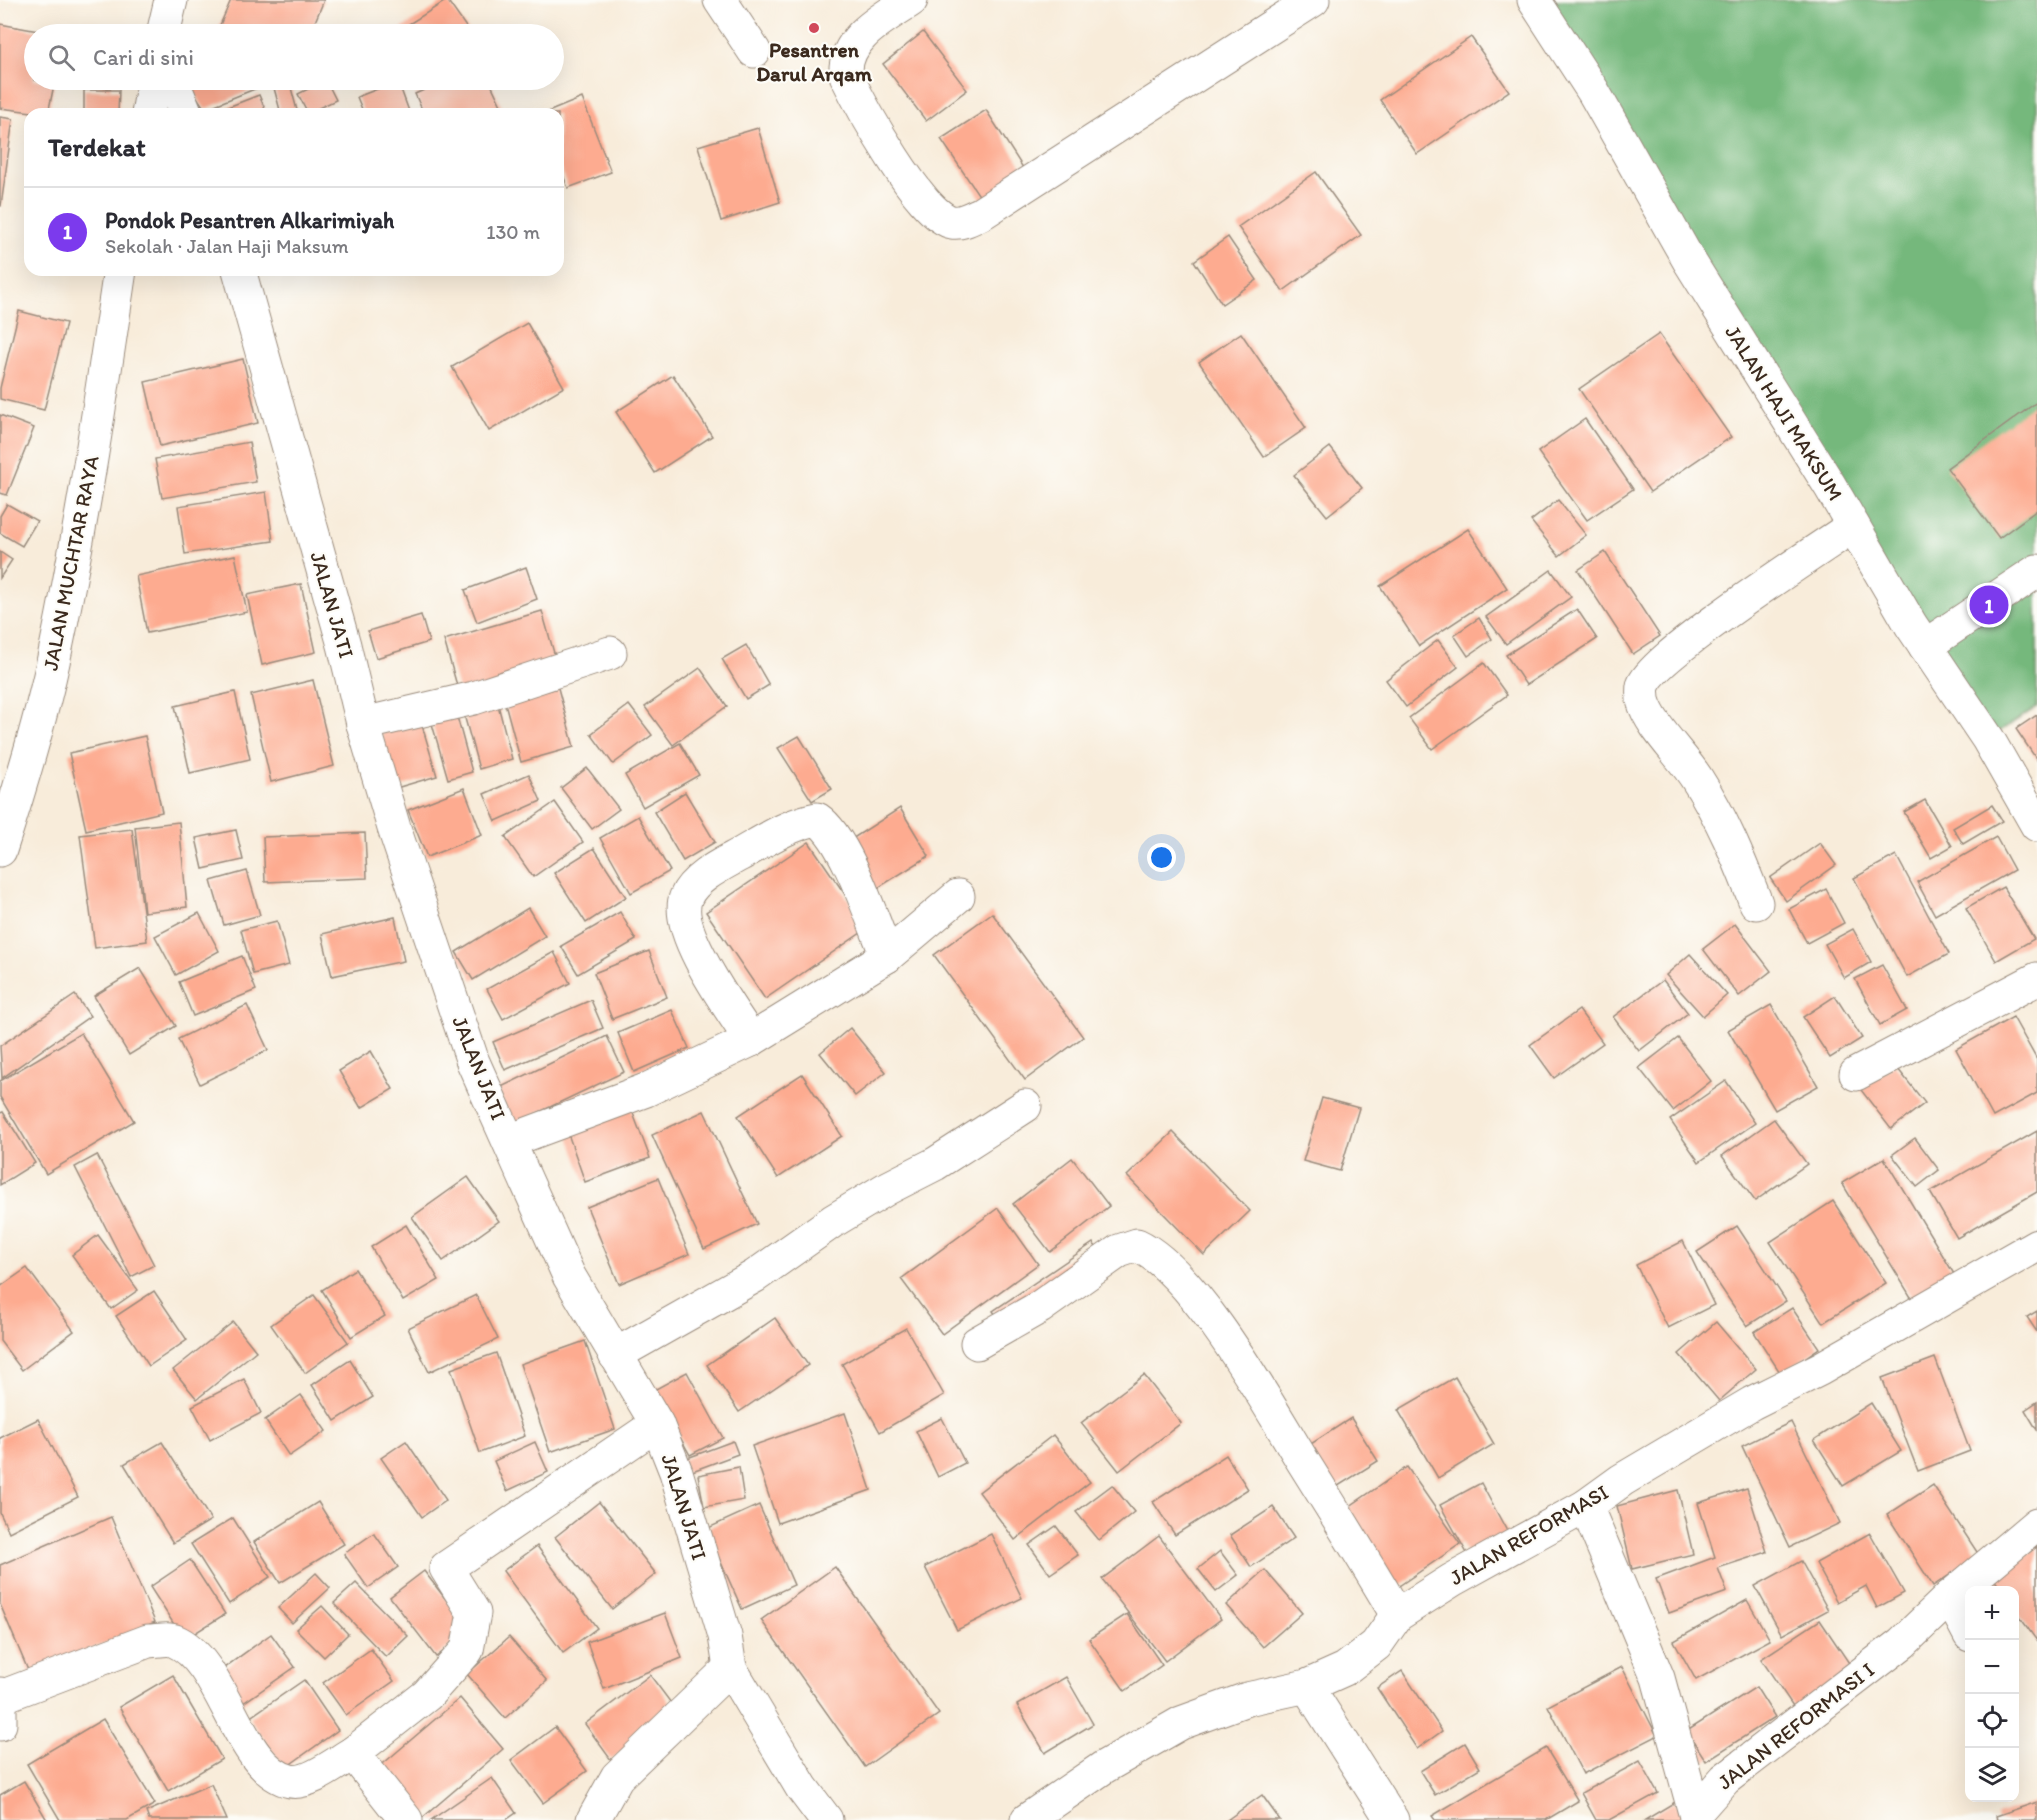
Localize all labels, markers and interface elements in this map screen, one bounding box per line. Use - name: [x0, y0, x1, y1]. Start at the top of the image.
- marker: Pesantren Darul Arqam: [807, 21, 821, 35]
- search box: [24, 24, 564, 90]
- place label: Pesantren Darul Arqam: [756, 37, 873, 87]
- icon: search: [45, 41, 78, 74]
- text: Cari di sini: [93, 44, 194, 71]
- text: Terdekat: [48, 131, 146, 163]
- text: Pondok Pesantren Alkarimiyah: [105, 207, 394, 234]
- text: 1: [63, 220, 72, 244]
- text: 130 m: [486, 220, 540, 244]
- text: Sekolah · Jalan Haji Maksum: [105, 234, 349, 258]
- street label: JALAN HAJI MAKSUM: [1720, 321, 1849, 505]
- street label: JALAN MUCHTAR RAYA: [37, 453, 104, 672]
- street label: JALAN JATI: [305, 549, 360, 661]
- pin: 1: [1970, 582, 2008, 628]
- your location: [1147, 843, 1176, 872]
- street label: JALAN JATI: [447, 1012, 512, 1123]
- street label: JALAN JATI: [656, 1451, 712, 1563]
- street label: JALAN REFORMASI: [1445, 1479, 1613, 1590]
- map controls: [1965, 1586, 2019, 1802]
- button: +: [1965, 1586, 2019, 1640]
- button: −: [1965, 1640, 2019, 1694]
- street label: JALAN REFORMASI I: [1712, 1657, 1879, 1794]
- button: locate: [1965, 1694, 2019, 1748]
- button: layers: [1965, 1748, 2019, 1802]

